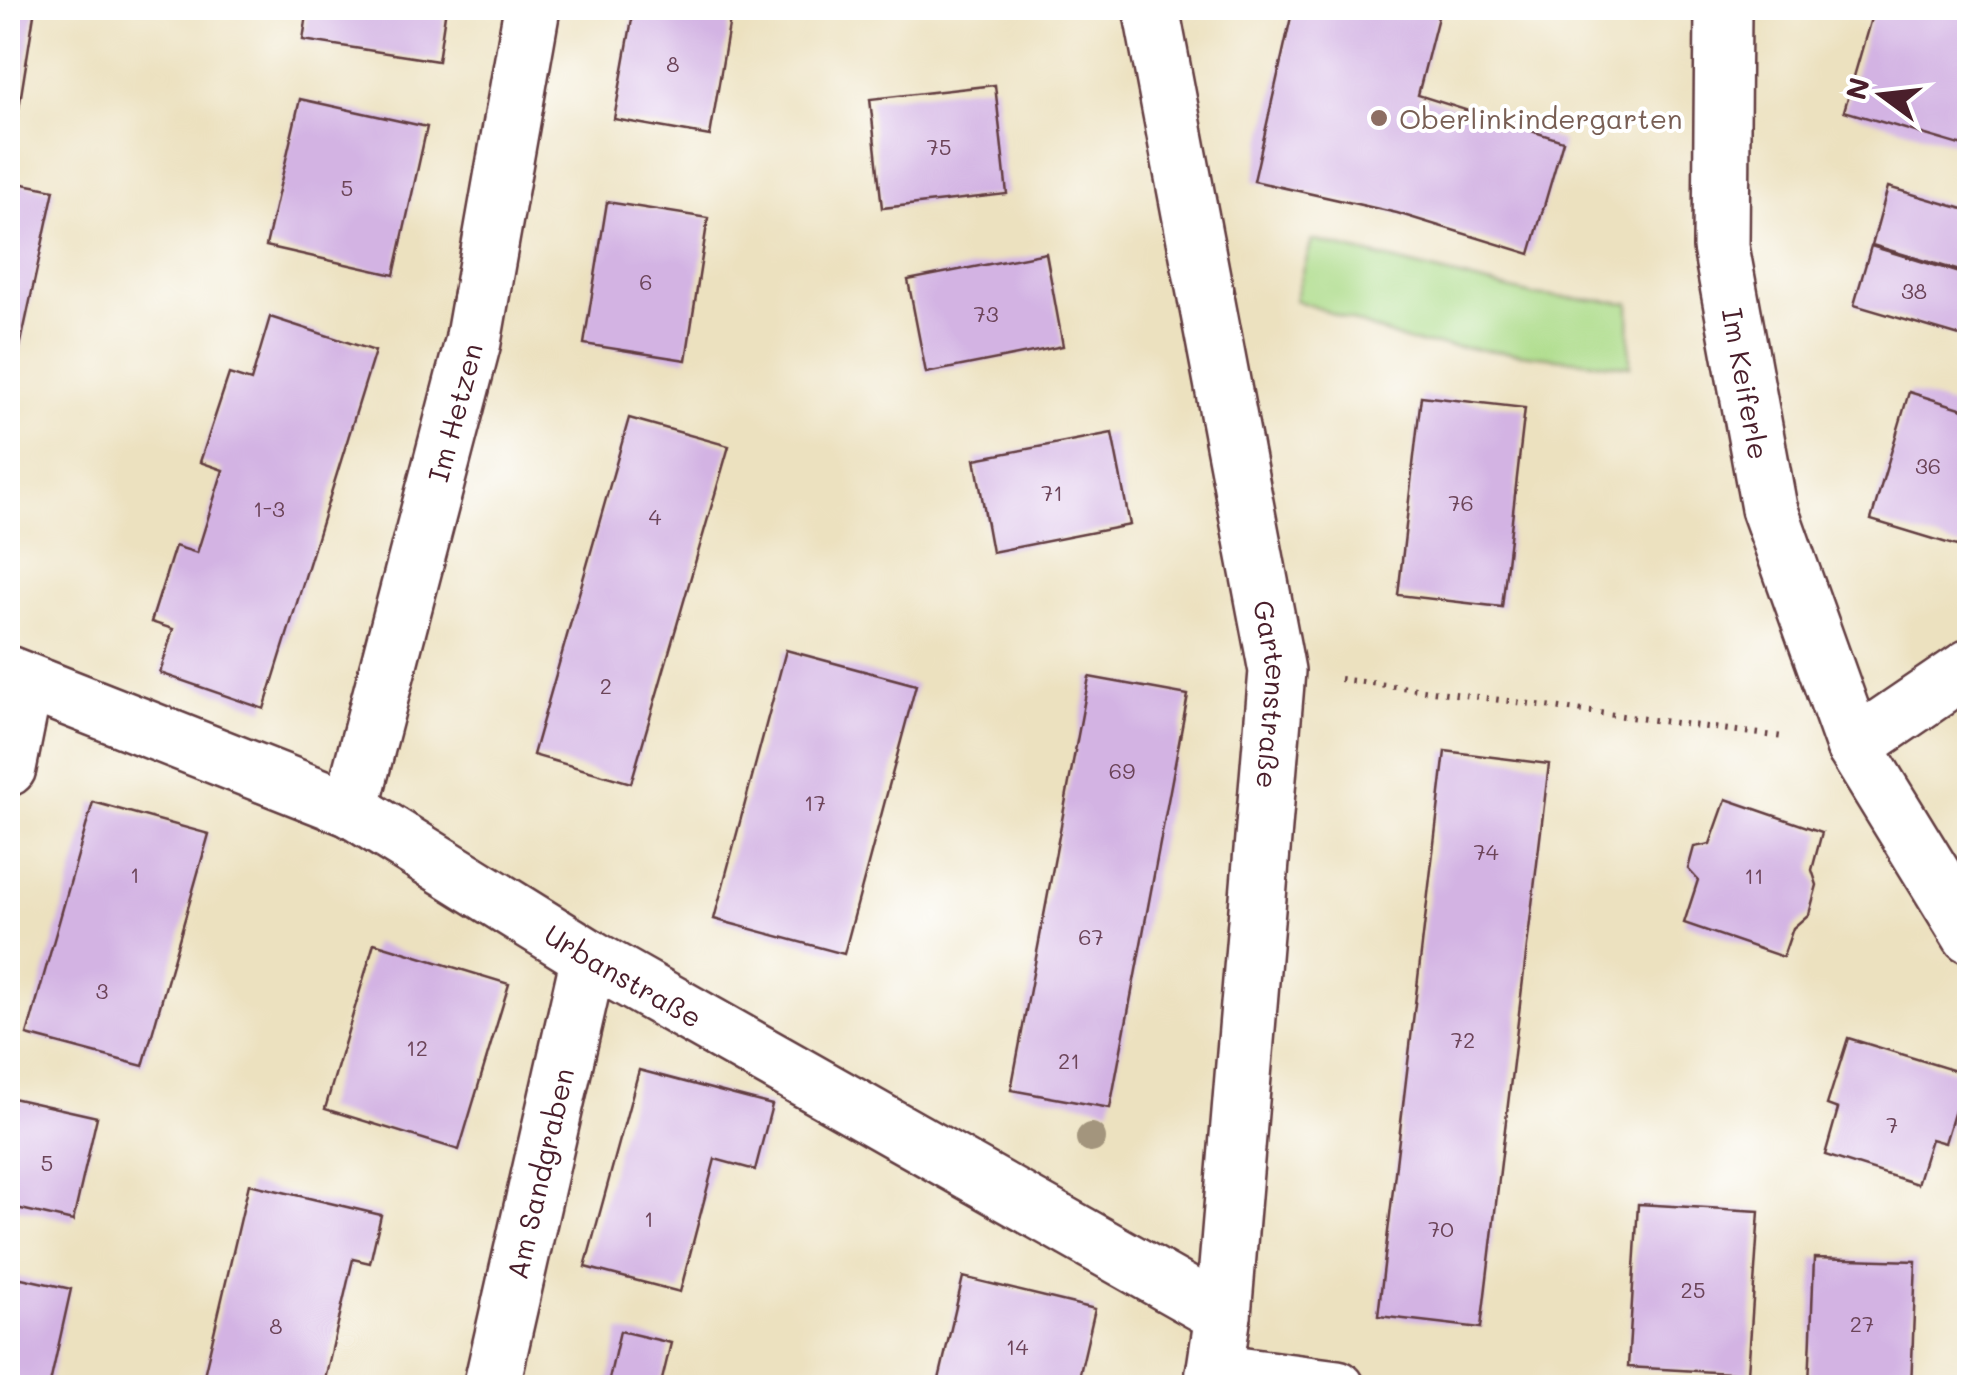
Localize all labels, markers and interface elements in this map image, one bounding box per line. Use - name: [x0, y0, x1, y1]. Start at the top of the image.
- north arrow: [1832, 45, 1932, 145]
- house number: 8: [666, 49, 680, 78]
- text: N: [1837, 73, 1877, 103]
- place label: Oberlinkindergarten: [1399, 100, 1683, 136]
- marker: Oberlinkindergarten: [1368, 107, 1390, 129]
- house number: 75: [926, 132, 952, 161]
- house number: 5: [341, 173, 353, 202]
- house number: 6: [639, 267, 653, 296]
- house number: 38: [1901, 276, 1927, 305]
- house number: 73: [973, 299, 999, 328]
- street label: Im Keiferle: [1715, 305, 1778, 462]
- street label: Im Hetzen: [419, 339, 490, 485]
- house number: 36: [1915, 451, 1941, 480]
- house number: 71: [1041, 478, 1063, 507]
- house number: 76: [1448, 488, 1474, 517]
- house number: 1-3: [253, 494, 285, 523]
- house number: 4: [649, 502, 662, 531]
- street label: Gartenstraße: [1246, 597, 1296, 790]
- house number: 2: [600, 671, 612, 700]
- house number: 69: [1109, 756, 1135, 785]
- house number: 17: [804, 788, 826, 817]
- house number: 74: [1473, 837, 1499, 866]
- house number: 1: [130, 860, 140, 889]
- house number: 11: [1744, 861, 1764, 890]
- street label: Urbanstraße: [538, 916, 709, 1035]
- house number: 67: [1078, 922, 1104, 951]
- house number: 3: [96, 976, 109, 1005]
- house number: 72: [1451, 1025, 1475, 1054]
- house number: 12: [406, 1033, 428, 1062]
- house number: 21: [1058, 1046, 1080, 1075]
- street label: Am Sandgraben: [498, 1064, 581, 1283]
- house number: 7: [1886, 1110, 1898, 1139]
- house number: 5: [41, 1148, 53, 1177]
- house number: 1: [644, 1204, 654, 1233]
- house number: 70: [1428, 1214, 1454, 1243]
- house number: 25: [1680, 1275, 1706, 1304]
- house number: 27: [1850, 1309, 1874, 1338]
- house number: 8: [269, 1311, 283, 1340]
- house number: 14: [1006, 1332, 1028, 1361]

